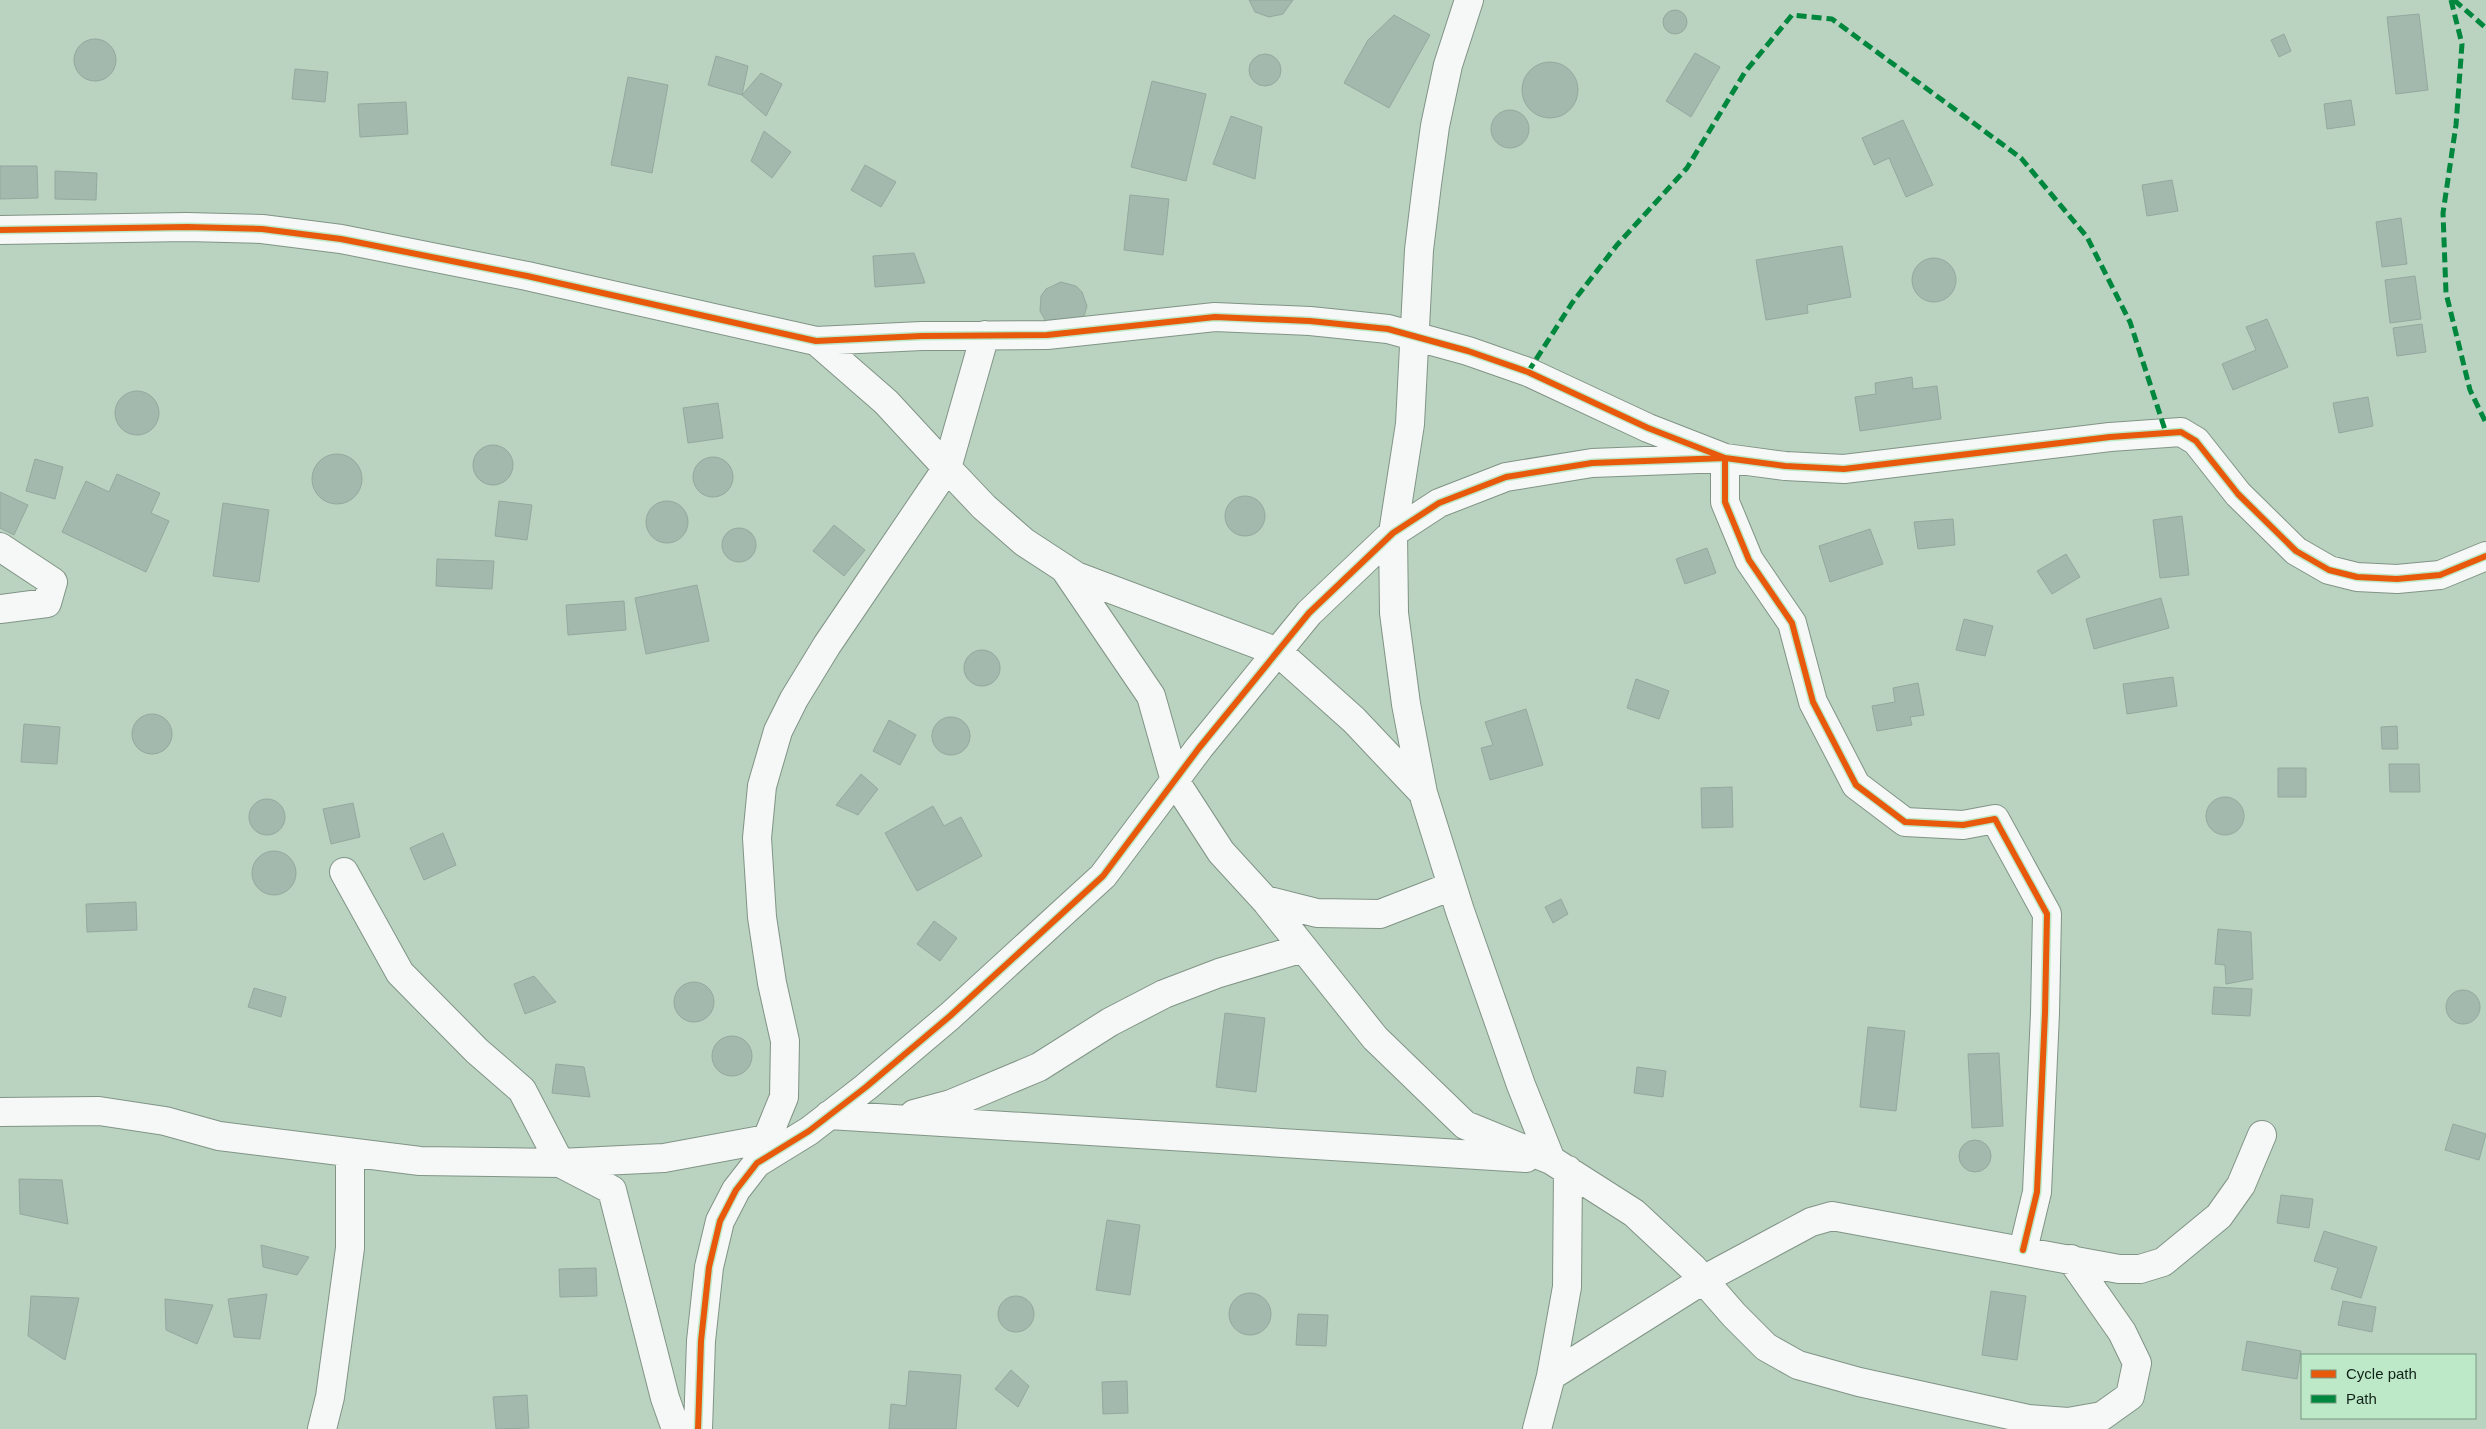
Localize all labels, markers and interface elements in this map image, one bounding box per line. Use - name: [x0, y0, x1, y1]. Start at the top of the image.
- legend: [2301, 1354, 2476, 1419]
- text: Cycle path: [2346, 1365, 2417, 1382]
- text: Path: [2346, 1390, 2377, 1407]

